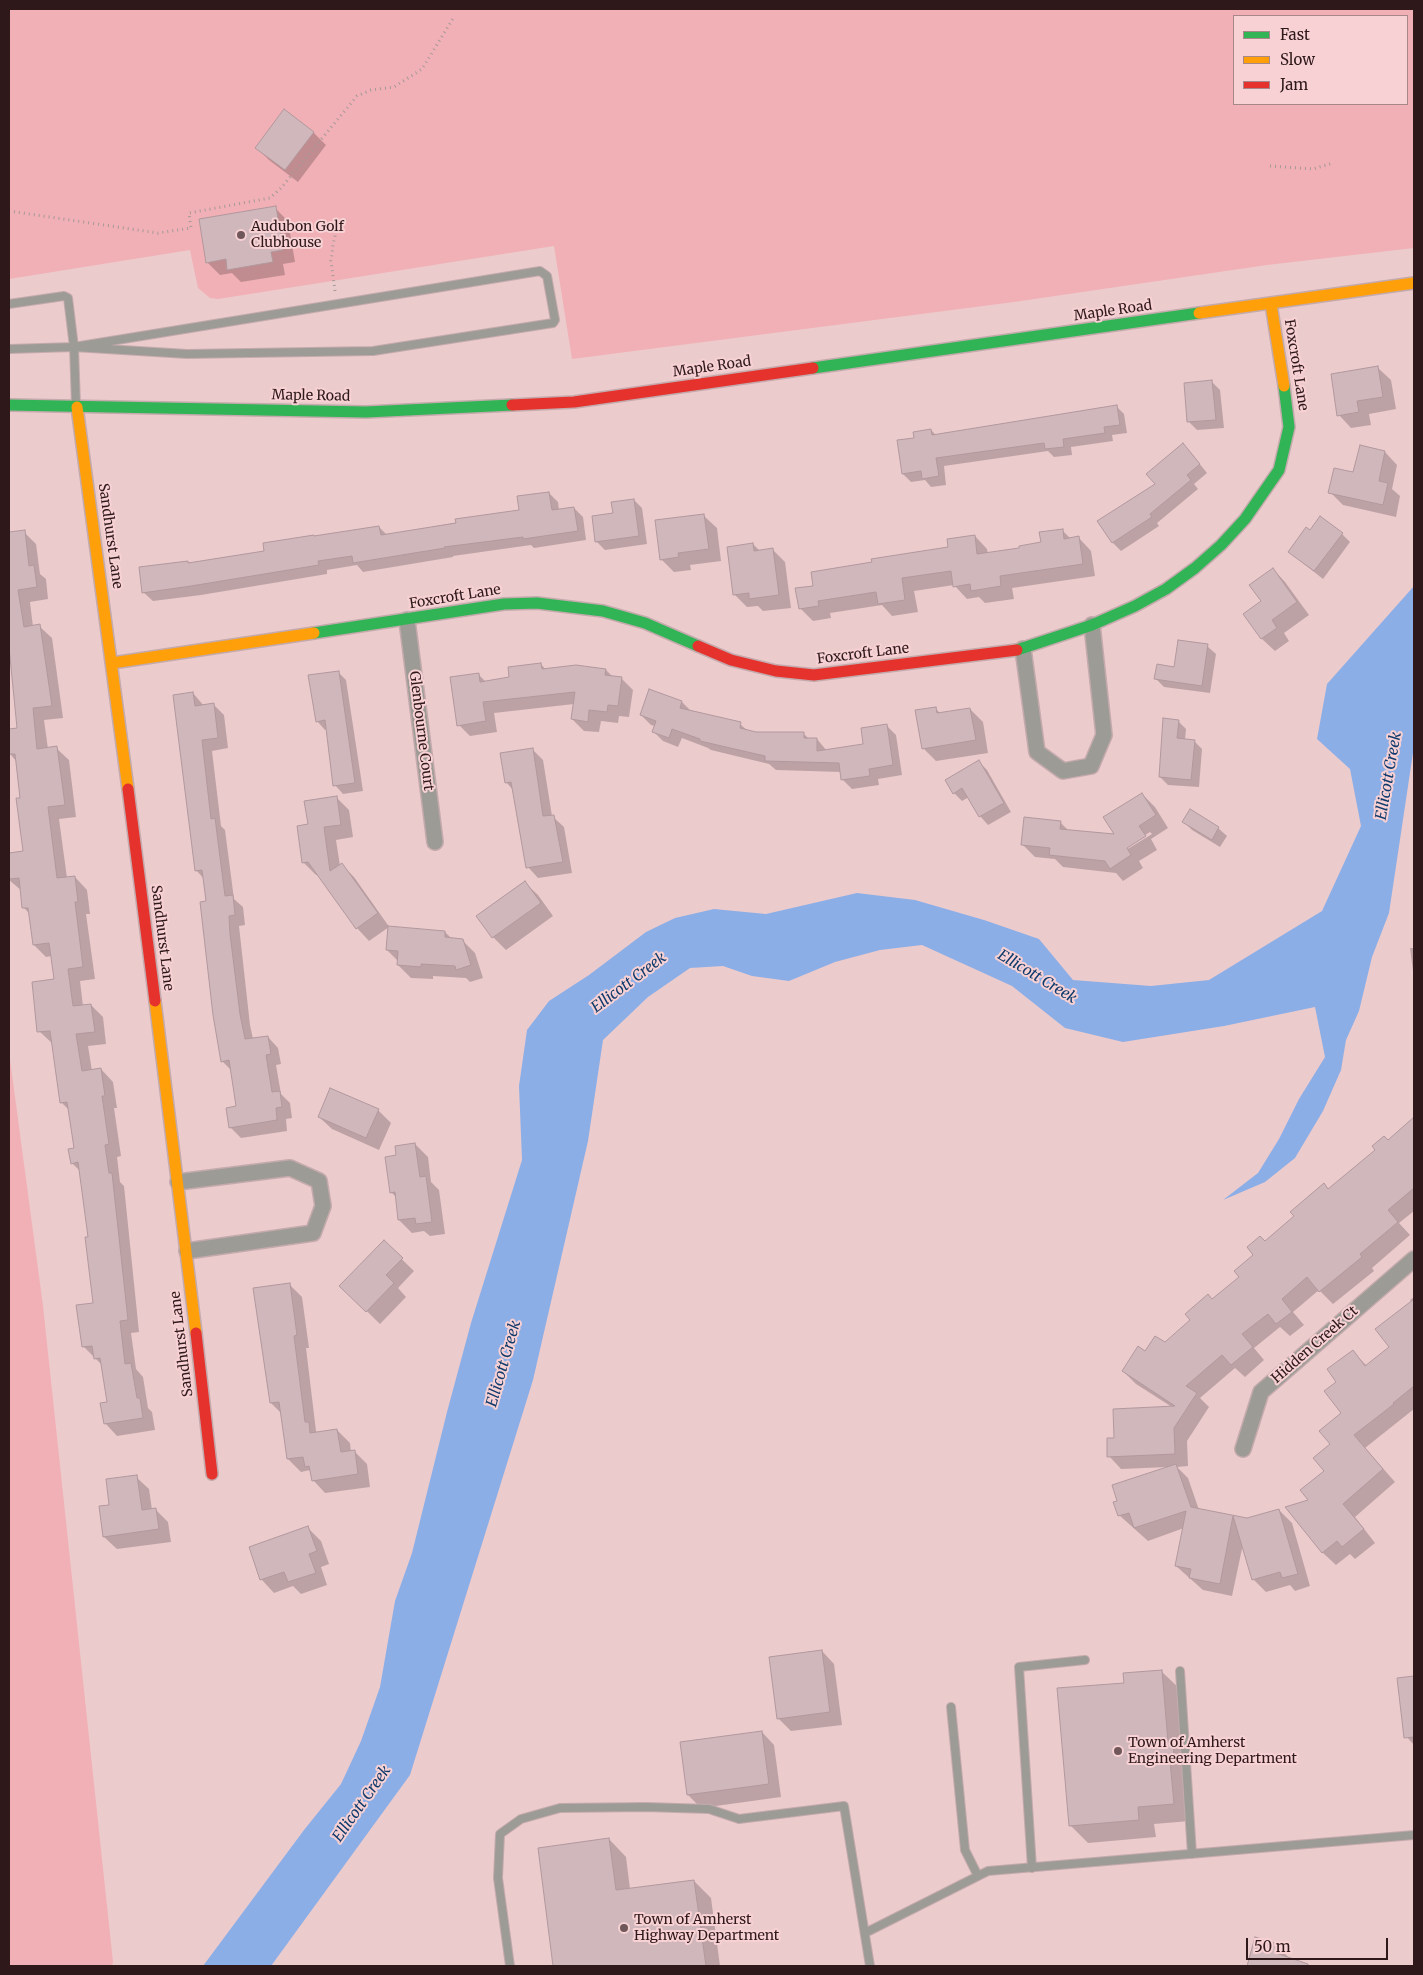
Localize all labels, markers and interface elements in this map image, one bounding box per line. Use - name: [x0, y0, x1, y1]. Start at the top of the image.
- legend: [1233, 15, 1408, 105]
- text: Fast: [1280, 25, 1310, 44]
- text: Slow: [1280, 50, 1315, 69]
- text: Jam: [1280, 75, 1308, 94]
- place label: Audubon Golf Clubhouse: [251, 219, 344, 252]
- marker: Audubon Golf Clubhouse: [235, 229, 247, 241]
- street label: Maple Road: [1073, 297, 1153, 325]
- street label: Foxcroft Lane: [1280, 318, 1312, 412]
- street label: Maple Road: [672, 353, 752, 381]
- street label: Maple Road: [272, 387, 350, 405]
- street label: Sandhurst Lane: [94, 482, 126, 590]
- street label: Foxcroft Lane: [408, 581, 502, 613]
- street label: Foxcroft Lane: [816, 640, 910, 668]
- street label: Glenbourne Court: [405, 670, 437, 792]
- water label: Ellicott Creek: [1372, 731, 1406, 821]
- street label: Sandhurst Lane: [147, 884, 177, 992]
- water label: Ellicott Creek: [994, 946, 1080, 1008]
- water label: Ellicott Creek: [588, 949, 670, 1017]
- street label: Sandhurst Lane: [167, 1290, 197, 1398]
- street label: Hidden Creek Ct: [1268, 1303, 1362, 1387]
- water label: Ellicott Creek: [483, 1319, 525, 1409]
- place label: Town of Amherst Engineering Department: [1128, 1735, 1297, 1768]
- marker: Town of Amherst Engineering Department: [1112, 1745, 1124, 1757]
- water label: Ellicott Creek: [329, 1762, 395, 1846]
- place label: Town of Amherst Highway Department: [634, 1912, 779, 1944]
- marker: Town of Amherst Highway Department: [618, 1922, 630, 1934]
- scale bar: [1248, 1928, 1390, 1960]
- text: 50 m: [1254, 1937, 1291, 1956]

